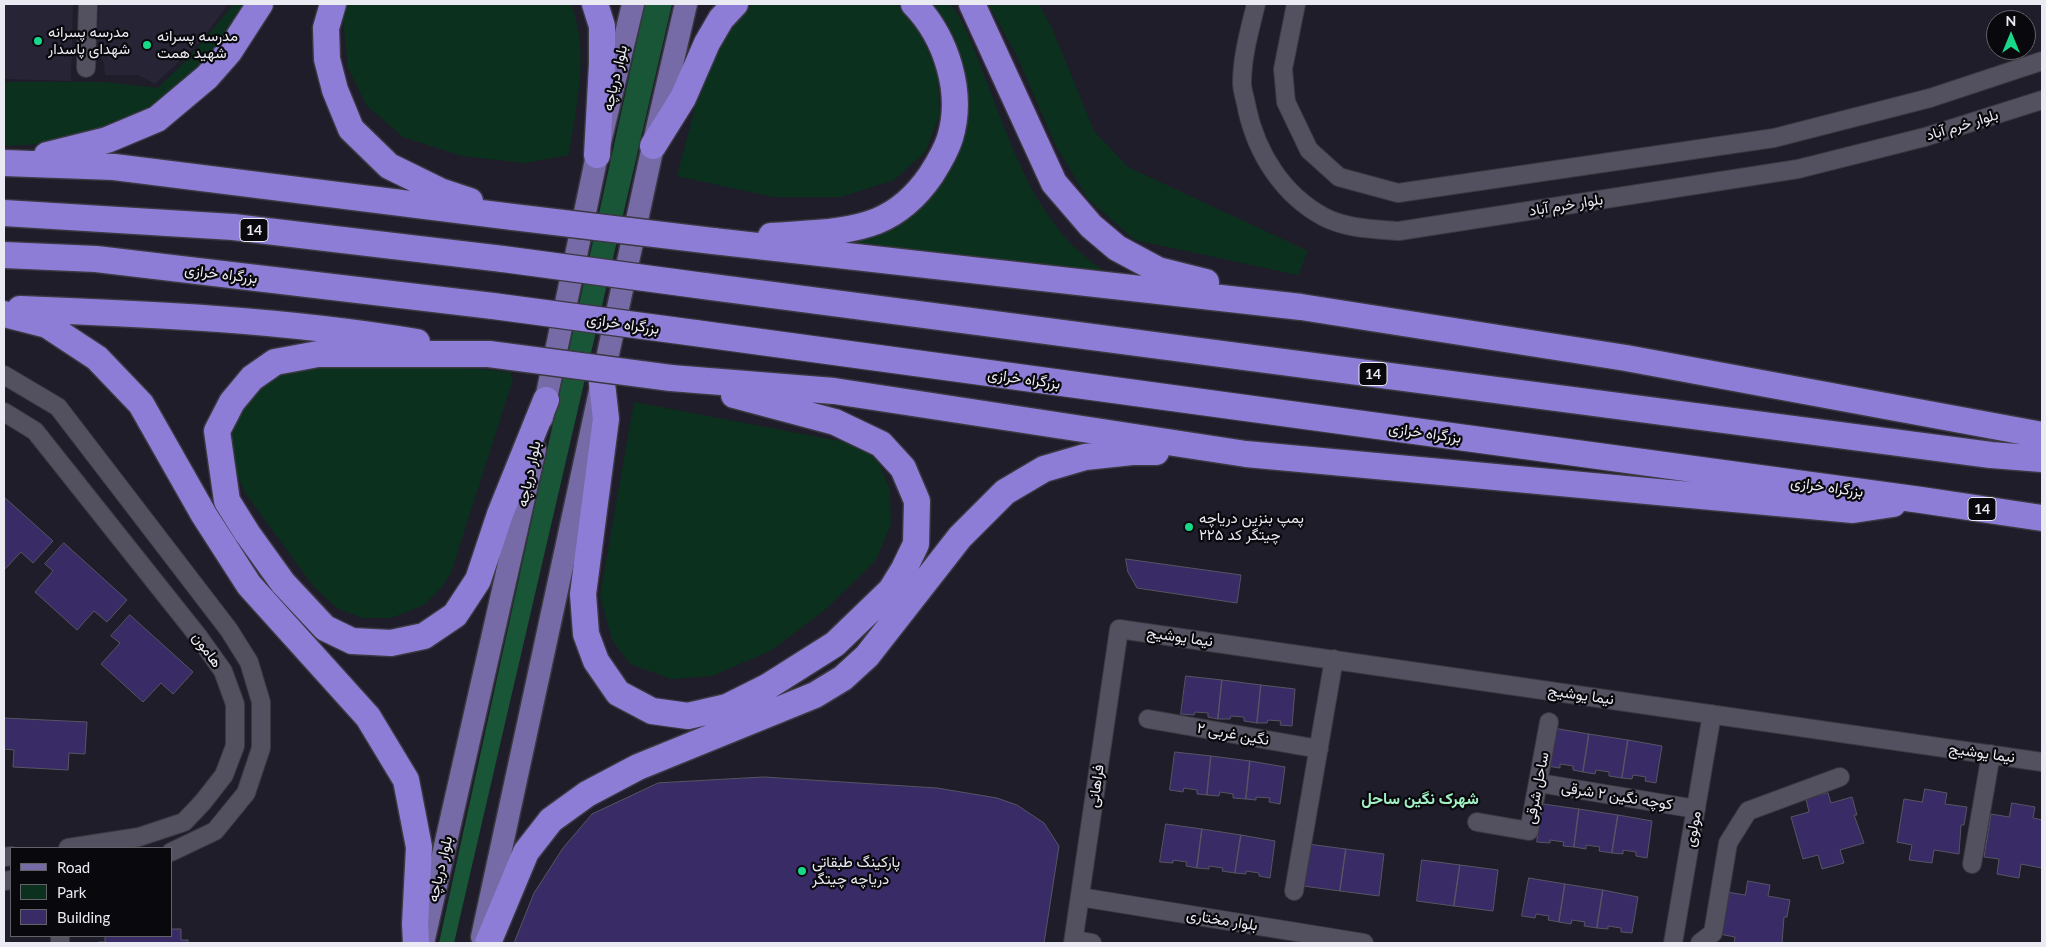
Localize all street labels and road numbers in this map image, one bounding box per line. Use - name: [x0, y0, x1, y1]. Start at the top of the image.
- street label: بلوار دریاچه: [599, 43, 631, 113]
- street label: بلوار خرم آباد: [1924, 105, 2000, 145]
- street label: بلوار خرم آباد: [1528, 190, 1604, 220]
- road number: 14: [240, 218, 268, 242]
- street label: بزرگراه خرازی: [183, 261, 259, 287]
- street label: بزرگراه خرازی: [585, 310, 661, 338]
- road number: 14: [1359, 362, 1387, 386]
- street label: بزرگراه خرازی: [986, 365, 1062, 393]
- street label: بزرگراه خرازی: [1387, 419, 1463, 447]
- street label: بلوار دریاچه: [513, 439, 545, 509]
- street label: بزرگراه خرازی: [1789, 473, 1865, 501]
- road number: 14: [1968, 498, 1996, 520]
- street label: نیما یوشیج: [1146, 623, 1214, 651]
- street label: هامون: [188, 629, 226, 671]
- street label: نیما یوشیج: [1547, 681, 1615, 709]
- street label: نگین غربی ۲: [1195, 719, 1271, 749]
- street label: نیما یوشیج: [1948, 739, 2016, 767]
- street label: ساحل شرقی: [1521, 751, 1553, 825]
- street label: فراهانی: [1084, 763, 1108, 809]
- street label: کوچه نگین ۲ شرقی: [1560, 778, 1674, 814]
- street label: مولوی: [1681, 810, 1705, 848]
- street label: بلوار دریاچه: [424, 834, 456, 904]
- street label: بلوار مختاری: [1185, 905, 1259, 935]

